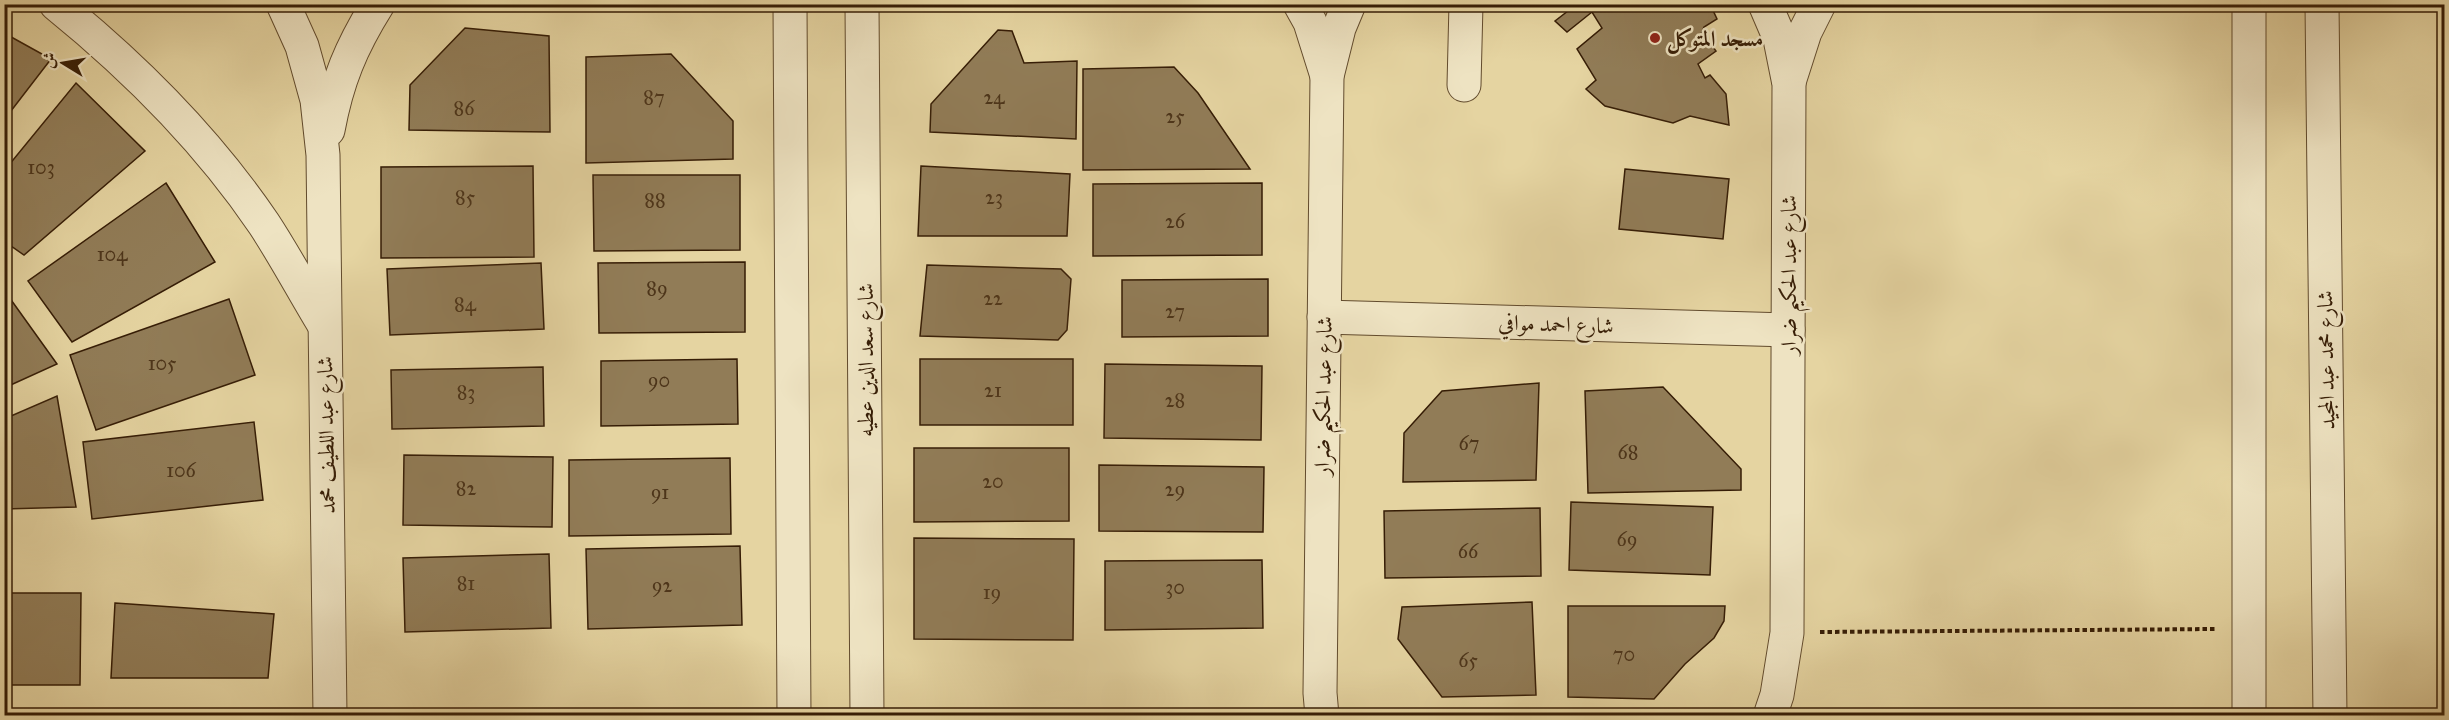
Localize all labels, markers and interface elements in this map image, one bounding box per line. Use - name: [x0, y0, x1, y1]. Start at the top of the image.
- place label: مسجد المتوكل: [1667, 25, 1763, 54]
- marker: مسجد المتوكل: [1648, 31, 1662, 45]
- north arrow: [33, 33, 93, 93]
- text: ش: [38, 51, 60, 70]
- house number: 87: [643, 85, 665, 109]
- house number: 24: [983, 85, 1005, 109]
- house number: 86: [454, 96, 475, 120]
- house number: 25: [1165, 104, 1185, 128]
- house number: 103: [27, 155, 55, 179]
- house number: 85: [455, 185, 475, 209]
- house number: 23: [985, 185, 1003, 209]
- house number: 88: [644, 188, 666, 212]
- street label: شارع عبد الحكيم ضرار: [1775, 195, 1810, 357]
- house number: 26: [1165, 209, 1186, 233]
- house number: 104: [97, 242, 128, 266]
- house number: 89: [646, 276, 668, 300]
- street label: شارع سعد الدين عطيه: [852, 283, 884, 437]
- house number: 22: [983, 286, 1003, 310]
- street label: شارع محمد عبد المجيد: [2311, 290, 2346, 430]
- house number: 84: [454, 292, 477, 316]
- house number: 27: [1165, 299, 1185, 323]
- street label: شارع احمد موافي: [1498, 308, 1614, 345]
- street label: شارع عبد الحكيم ضرار: [1308, 316, 1346, 478]
- house number: 105: [148, 351, 176, 375]
- street label: شارع عبد اللطيف محمد: [311, 356, 346, 514]
- house number: 90: [648, 368, 670, 392]
- house number: 21: [984, 378, 1002, 402]
- house number: 83: [457, 380, 475, 404]
- house number: 28: [1165, 388, 1185, 412]
- house number: 67: [1459, 431, 1479, 455]
- house number: 68: [1618, 440, 1638, 464]
- house number: 106: [166, 458, 197, 482]
- house number: 20: [982, 469, 1004, 493]
- house number: 82: [456, 476, 476, 500]
- house number: 29: [1165, 477, 1185, 501]
- house number: 91: [651, 480, 669, 504]
- house number: 69: [1617, 527, 1638, 551]
- house number: 66: [1458, 539, 1479, 563]
- house number: 81: [457, 571, 475, 595]
- house number: 92: [652, 573, 672, 597]
- house number: 30: [1165, 575, 1185, 599]
- house number: 19: [983, 580, 1001, 604]
- house number: 70: [1613, 642, 1635, 666]
- house number: 65: [1458, 648, 1478, 672]

